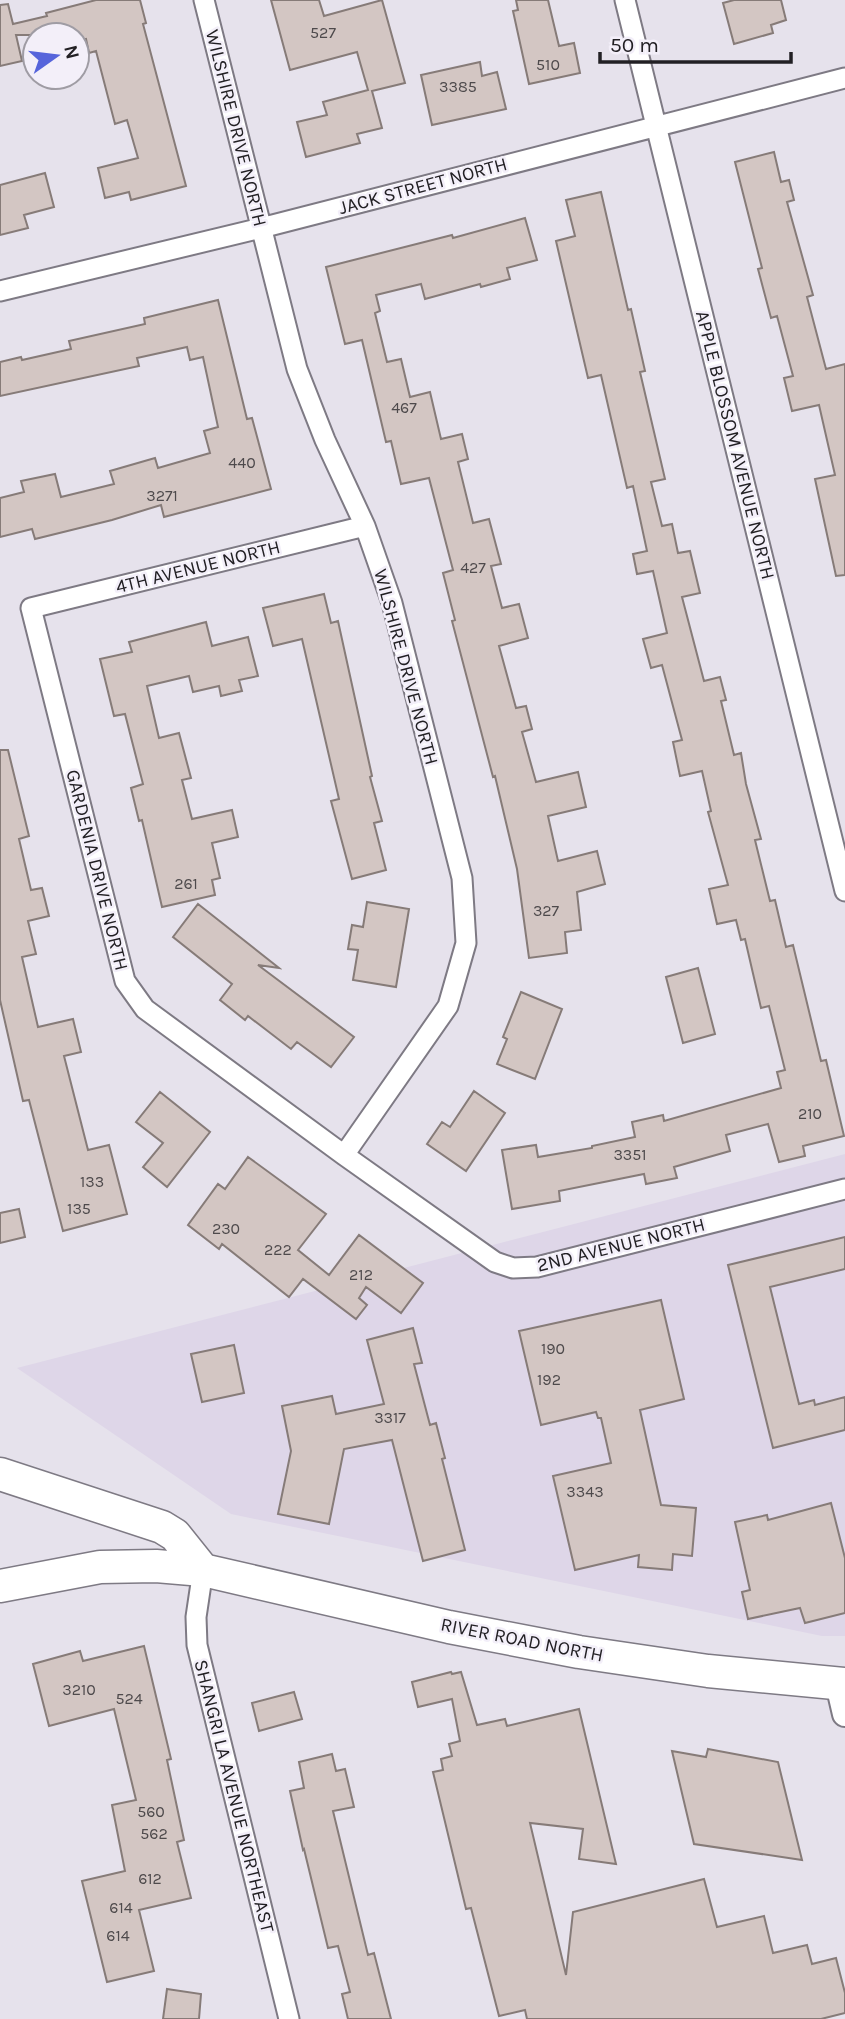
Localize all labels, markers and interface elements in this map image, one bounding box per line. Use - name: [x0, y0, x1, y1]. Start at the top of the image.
- north arrow: [21, 21, 91, 91]
- scale bar: [600, 21, 791, 65]
- house number: 527: [310, 23, 336, 42]
- street label: WILSHIRE DRIVE NORTH: [201, 27, 271, 229]
- text: 50 m: [610, 33, 659, 57]
- text: N: [59, 43, 84, 61]
- house number: 510: [536, 55, 560, 74]
- house number: 3385: [439, 77, 477, 96]
- street label: JACK STREET NORTH: [336, 153, 510, 219]
- street label: APPLE BLOSSOM AVENUE NORTH: [691, 308, 779, 582]
- house number: 467: [391, 398, 417, 417]
- house number: 440: [228, 453, 256, 472]
- house number: 3271: [146, 486, 178, 505]
- street label: 4TH AVENUE NORTH: [113, 536, 283, 598]
- house number: 427: [460, 558, 486, 577]
- street label: WILSHIRE DRIVE NORTH: [369, 567, 443, 767]
- street label: GARDENIA DRIVE NORTH: [61, 767, 133, 973]
- house number: 261: [174, 874, 198, 893]
- house number: 327: [533, 901, 560, 920]
- house number: 210: [798, 1104, 822, 1123]
- house number: 3351: [613, 1145, 647, 1164]
- house number: 133: [80, 1172, 104, 1191]
- house number: 135: [67, 1199, 91, 1218]
- street label: 2ND AVENUE NORTH: [535, 1213, 707, 1277]
- house number: 230: [212, 1219, 240, 1238]
- house number: 222: [264, 1240, 292, 1259]
- house number: 212: [349, 1265, 373, 1284]
- house number: 190: [541, 1339, 565, 1358]
- house number: 192: [537, 1370, 561, 1389]
- house number: 3317: [374, 1408, 406, 1427]
- house number: 3343: [566, 1482, 604, 1501]
- street label: RIVER ROAD NORTH: [439, 1613, 605, 1667]
- street label: SHANGRI LA AVENUE NORTHEAST: [189, 1657, 279, 1935]
- house number: 3210: [62, 1680, 96, 1699]
- house number: 524: [115, 1689, 143, 1708]
- house number: 560: [137, 1802, 165, 1821]
- house number: 562: [140, 1824, 168, 1843]
- house number: 612: [138, 1869, 162, 1888]
- house number: 614: [109, 1898, 133, 1917]
- house number: 614: [106, 1926, 130, 1945]

